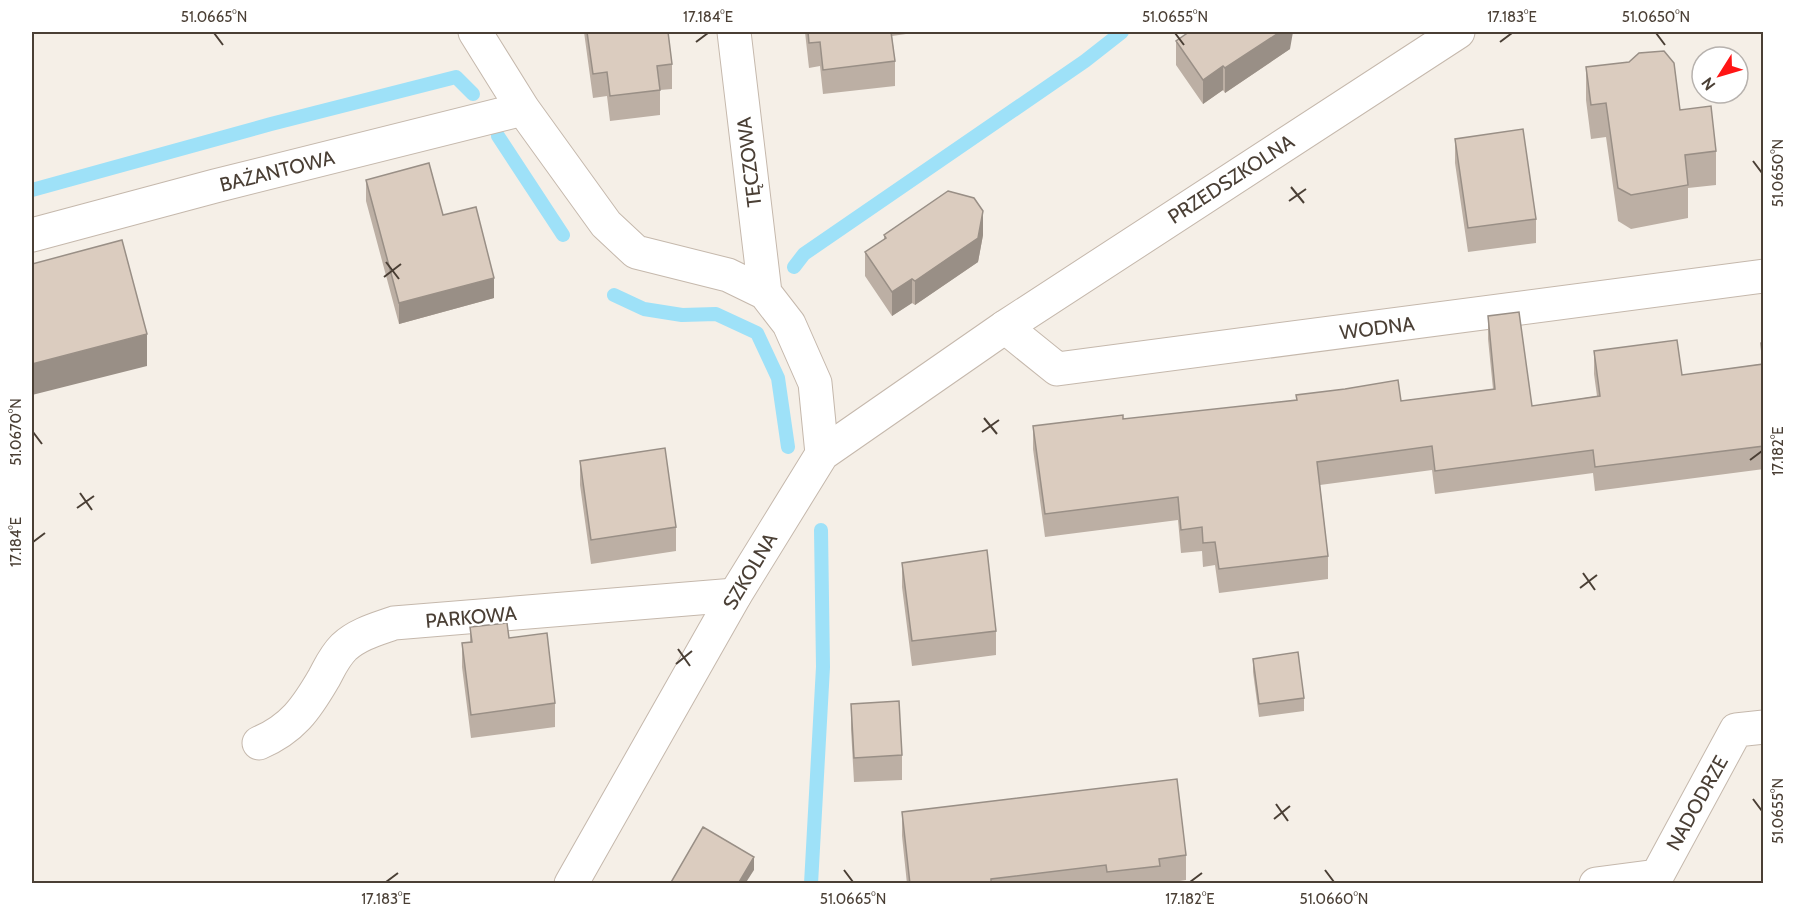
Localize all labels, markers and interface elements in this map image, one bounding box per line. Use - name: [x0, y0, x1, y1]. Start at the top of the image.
- text: 51.0665°N: [181, 8, 247, 26]
- text: 17.184°E: [683, 8, 733, 26]
- text: 51.0655°N: [1142, 8, 1208, 26]
- text: 17.183°E: [1487, 8, 1537, 26]
- text: 51.0650°N: [1622, 8, 1690, 26]
- north arrow: [1690, 45, 1750, 105]
- text: N: [1697, 73, 1719, 94]
- street label: TĘCZOWA: [731, 115, 766, 208]
- street label: PRZEDSZKOLNA: [1164, 129, 1299, 229]
- text: 51.0650°N: [1769, 139, 1787, 207]
- street label: BAŻANTOWA: [217, 145, 338, 197]
- street label: WODNA: [1338, 311, 1416, 344]
- text: 51.0670°N: [7, 398, 25, 466]
- text: 17.182°E: [1769, 426, 1787, 476]
- text: 17.184°E: [7, 517, 25, 567]
- street label: SZKOLNA: [718, 528, 783, 614]
- street label: PARKOWA: [424, 601, 518, 633]
- street label: NADODRZE: [1661, 751, 1733, 855]
- text: 51.0655°N: [1769, 778, 1787, 844]
- text: 17.183°E: [361, 890, 411, 908]
- text: 51.0665°N: [820, 890, 886, 908]
- text: 17.182°E: [1165, 890, 1215, 908]
- text: 51.0660°N: [1300, 890, 1368, 908]

